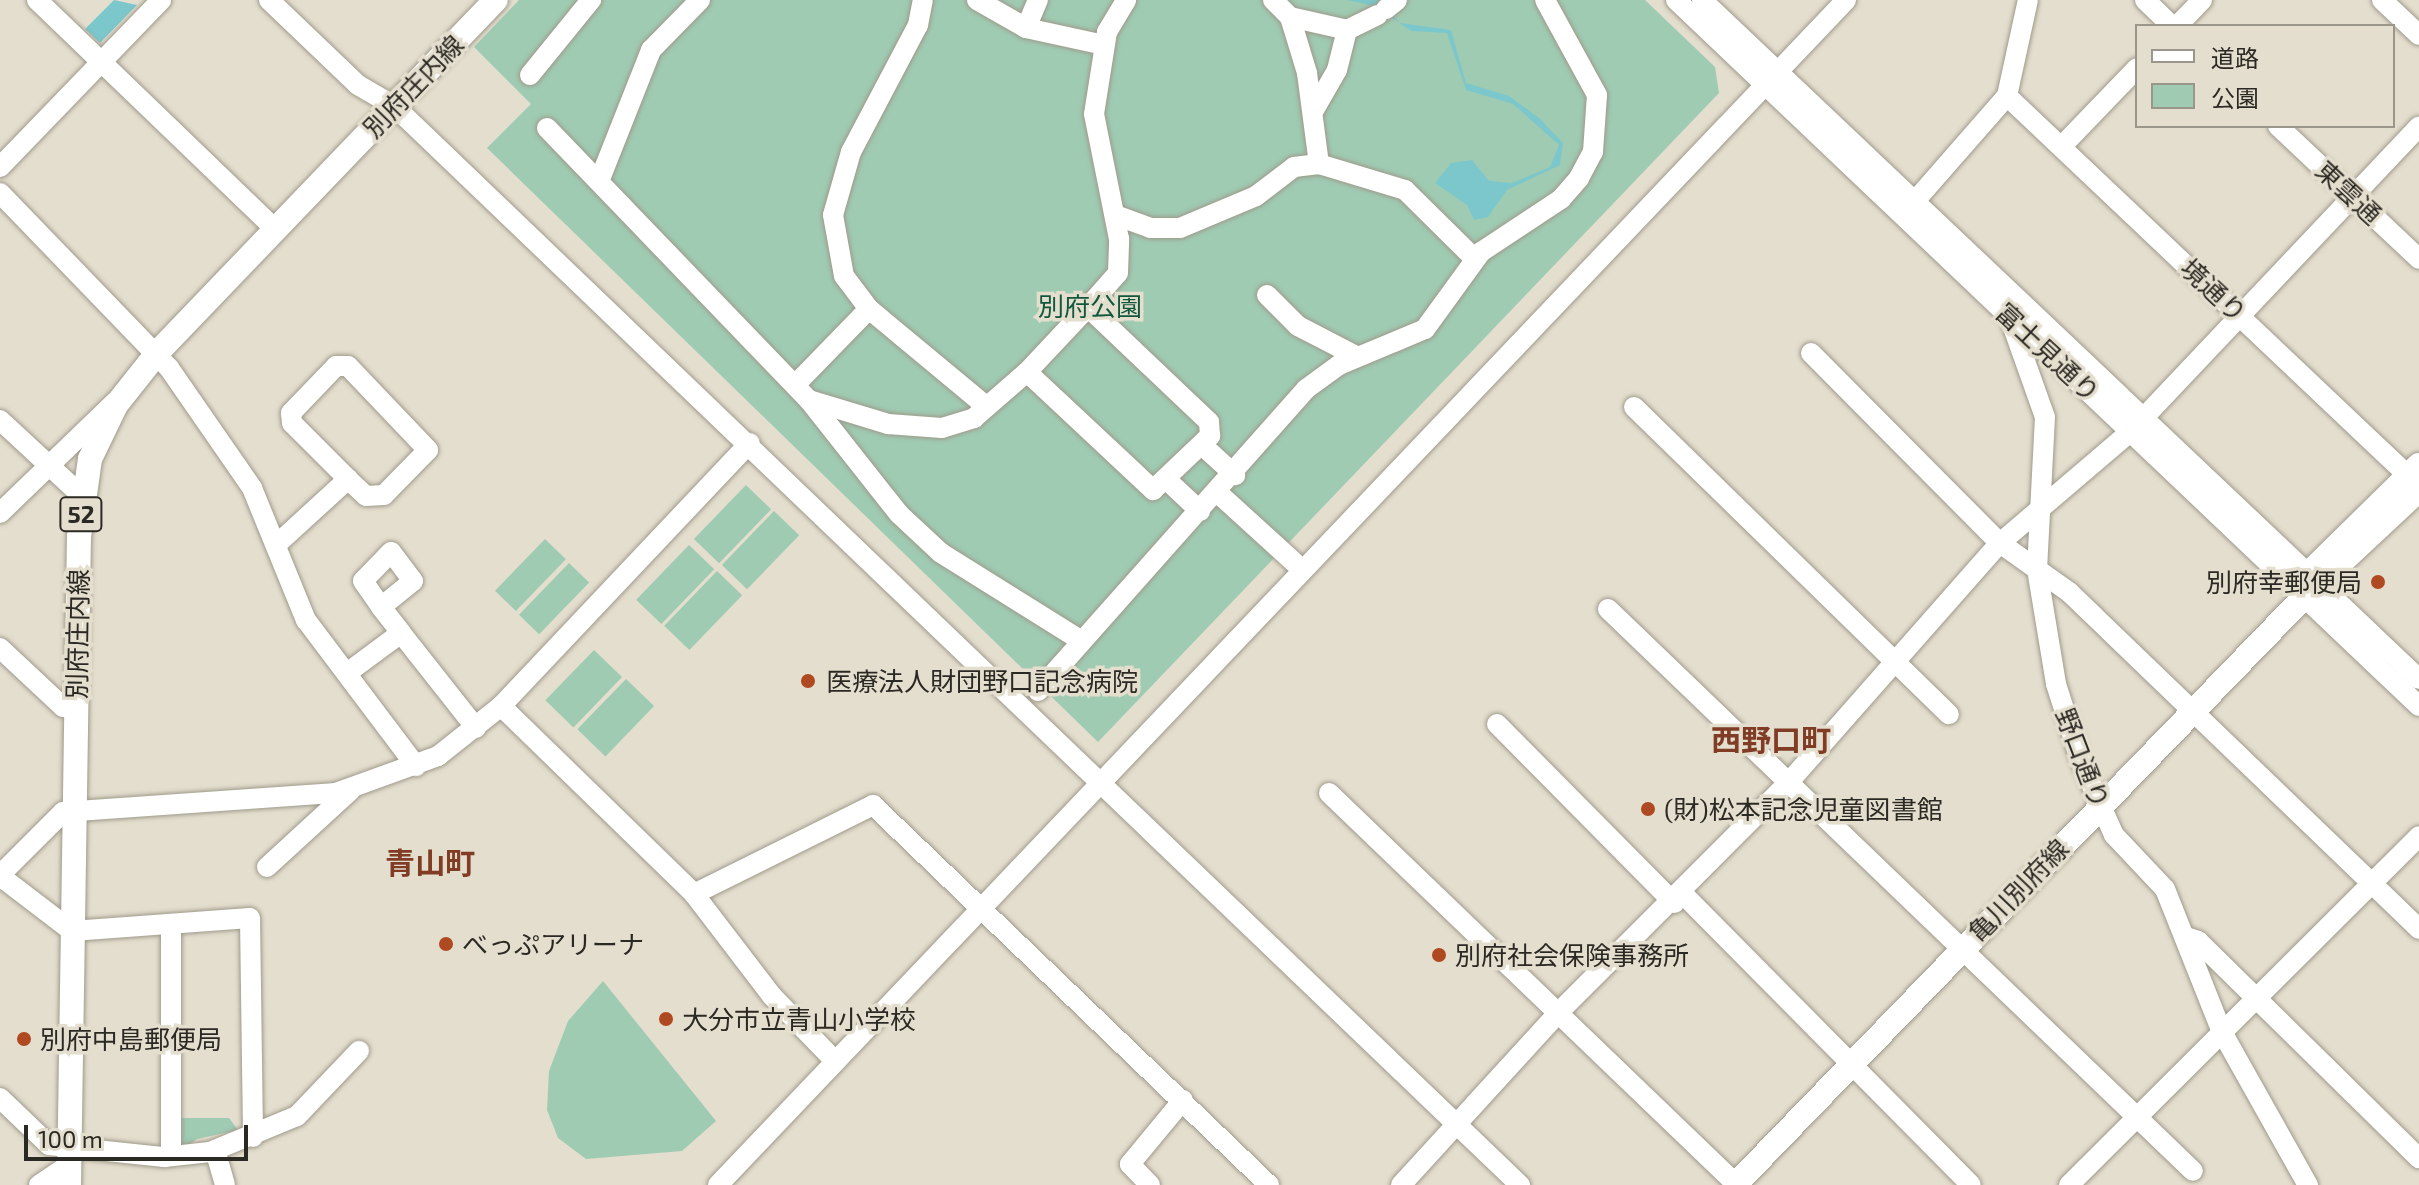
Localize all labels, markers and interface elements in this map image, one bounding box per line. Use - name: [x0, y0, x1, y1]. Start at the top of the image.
- legend: [2135, 24, 2395, 128]
- street label: 別府庄内線: [357, 28, 469, 144]
- text: 道路: [2211, 43, 2259, 72]
- text: 公園: [2211, 83, 2259, 112]
- street label: 東雲通: [2310, 154, 2388, 230]
- street label: 境通り: [2175, 252, 2253, 328]
- park label: 別府公園: [1038, 290, 1142, 322]
- street label: 富士見通り: [1990, 296, 2106, 408]
- road number: 52: [59, 494, 103, 534]
- place label: 別府幸郵便局: [2206, 566, 2362, 598]
- street label: 別府庄内線: [60, 569, 94, 699]
- marker: 別府幸郵便局: [2369, 573, 2387, 591]
- place label: 医療法人財団野口記念病院: [826, 665, 1138, 697]
- marker: 医療法人財団野口記念病院: [797, 670, 819, 692]
- street label: 野口通り: [2050, 704, 2116, 812]
- district label: 西野口町: [1711, 721, 1831, 757]
- place label: (財)松本記念児童図書館: [1664, 793, 1943, 825]
- marker: (財)松本記念児童図書館: [1639, 800, 1657, 818]
- street label: 亀川別府線: [1962, 832, 2074, 948]
- district label: 青山町: [385, 844, 475, 880]
- place label: べっぷアリーナ: [462, 928, 644, 960]
- marker: べっぷアリーナ: [437, 935, 455, 953]
- place label: 別府社会保険事務所: [1455, 939, 1689, 971]
- marker: 別府社会保険事務所: [1430, 946, 1448, 964]
- place label: 大分市立青山小学校: [682, 1003, 916, 1035]
- marker: 大分市立青山小学校: [657, 1010, 675, 1028]
- place label: 別府中島郵便局: [40, 1023, 222, 1055]
- marker: 別府中島郵便局: [15, 1030, 33, 1048]
- scale bar: [28, 1109, 252, 1159]
- text: 100 m: [38, 1124, 103, 1153]

